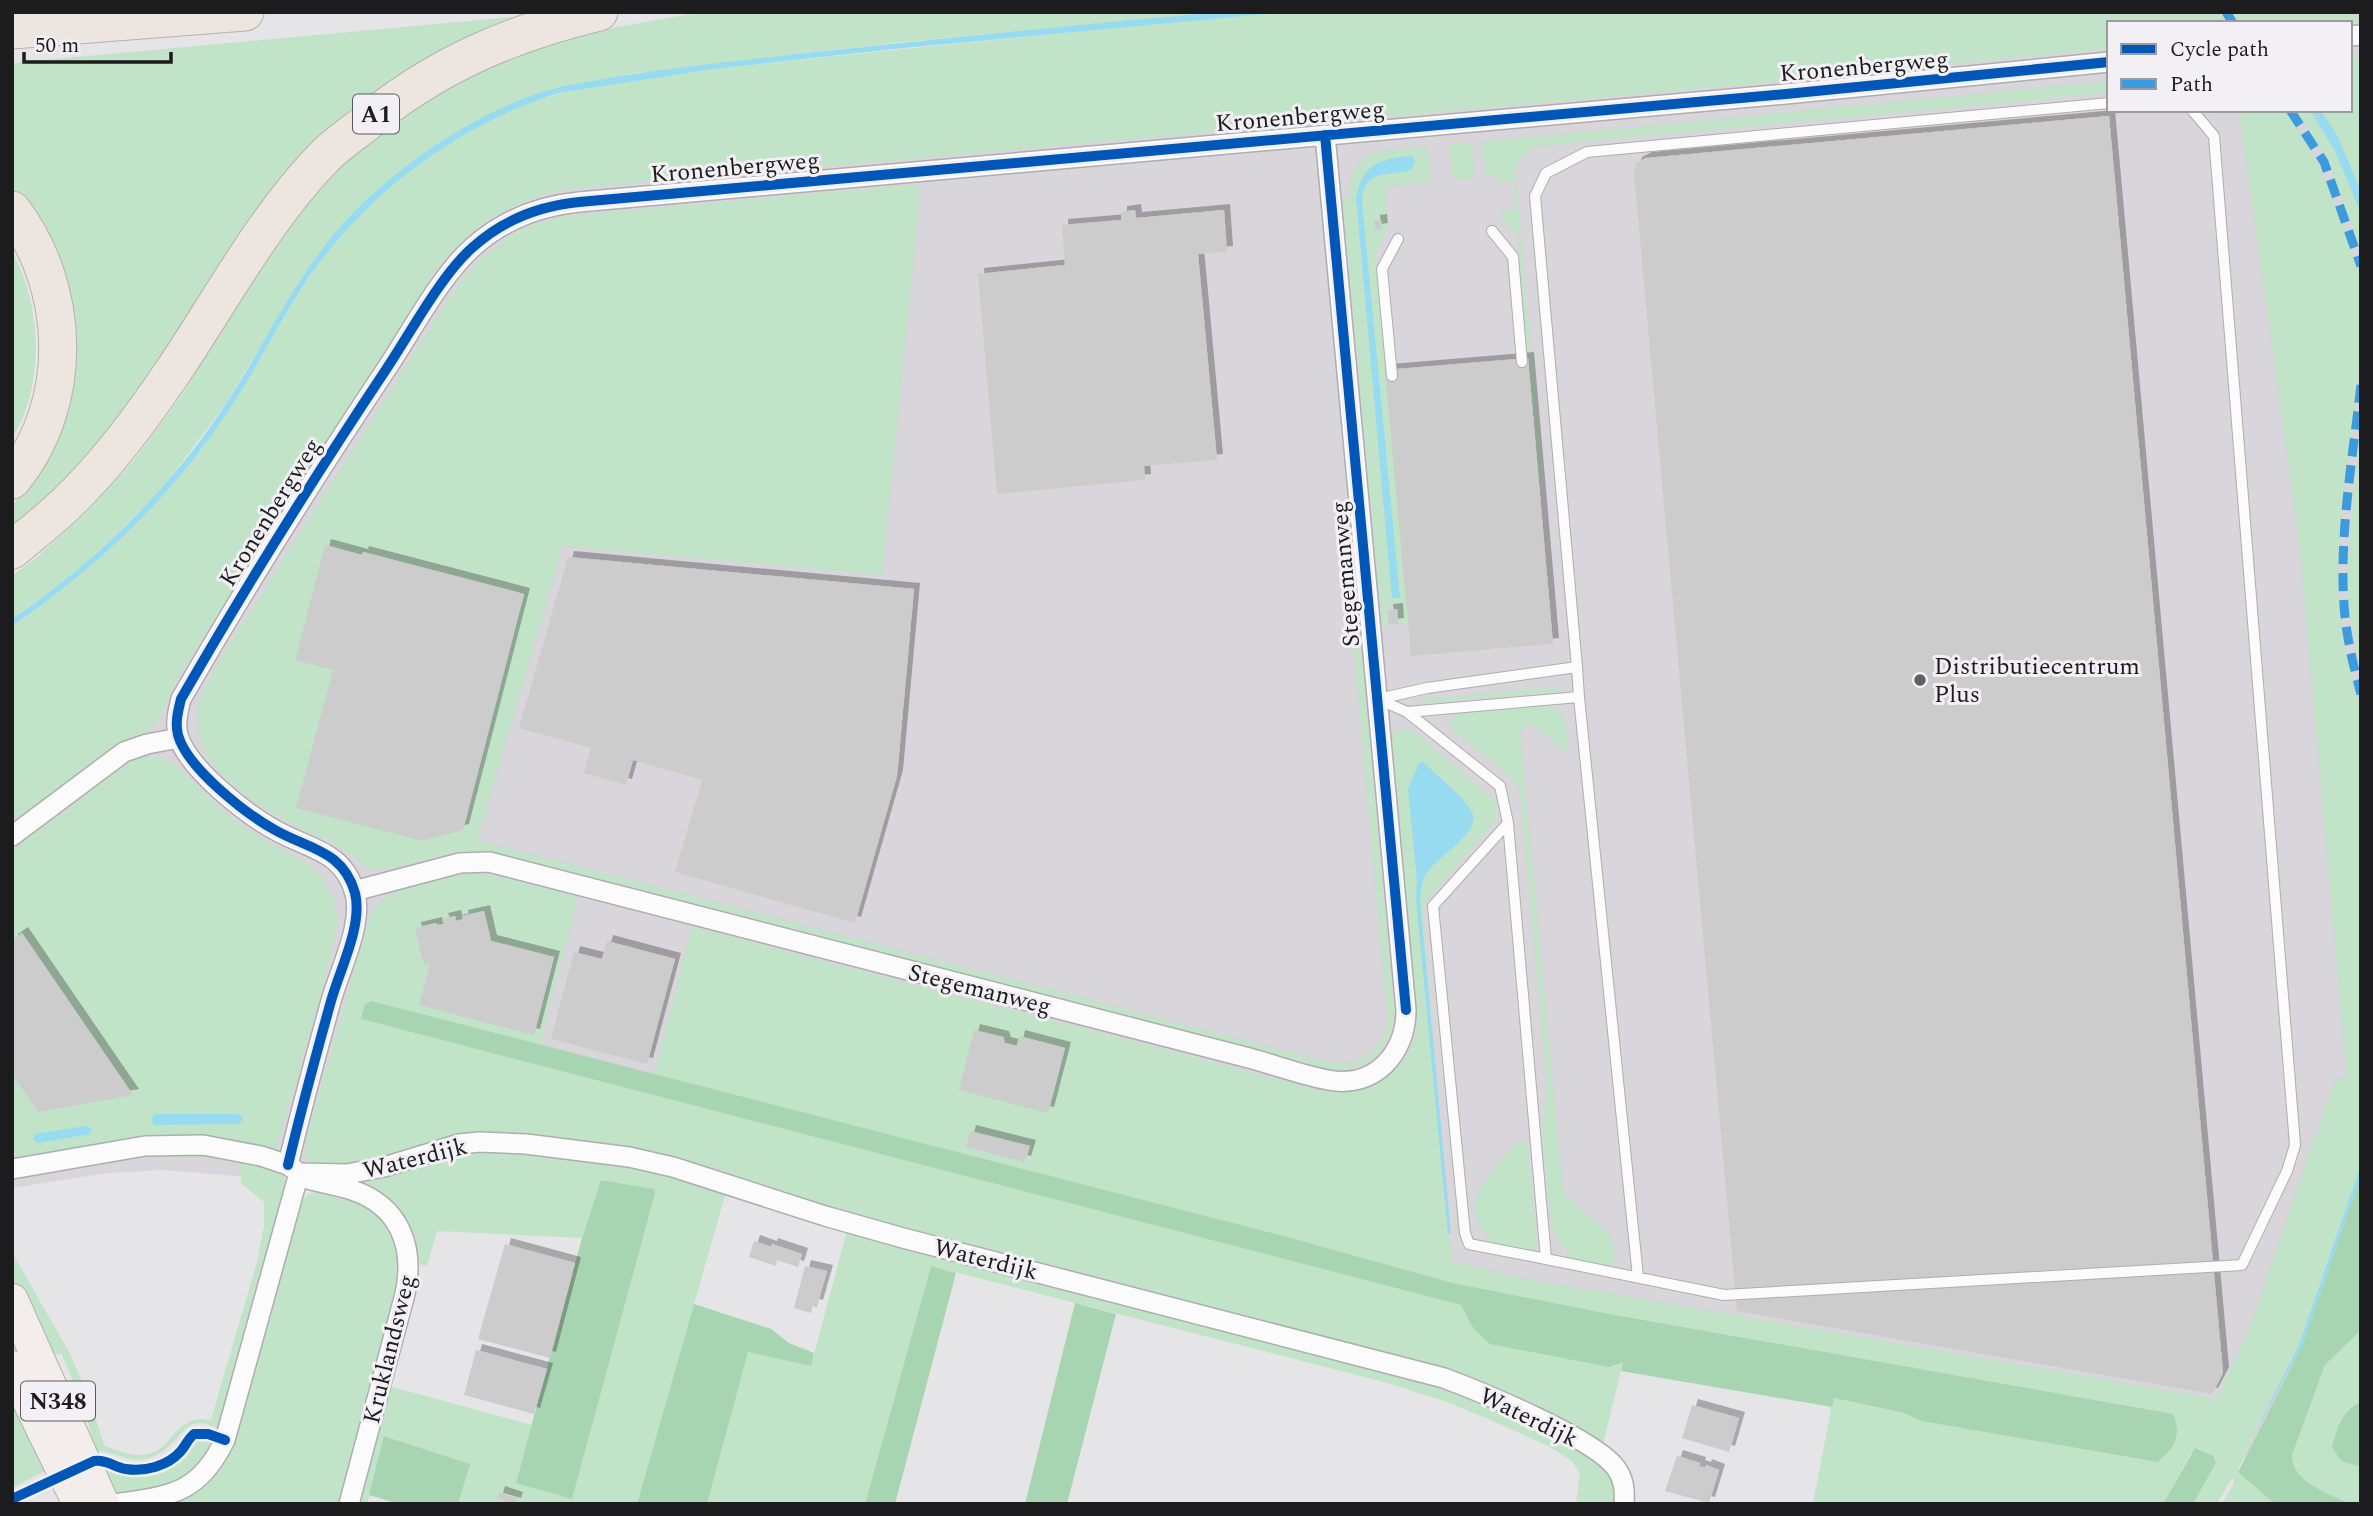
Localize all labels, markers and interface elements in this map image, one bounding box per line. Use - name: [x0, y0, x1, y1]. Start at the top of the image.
- scale bar: [24, 21, 172, 65]
- legend: [2107, 21, 2352, 112]
- text: 50 m: [35, 30, 79, 62]
- text: Cycle path: [2170, 34, 2269, 66]
- street label: Kronenbergweg: [1778, 42, 1950, 92]
- text: Path: [2170, 69, 2213, 101]
- street label: Kronenbergweg: [1214, 92, 1386, 142]
- road number: A1: [353, 94, 399, 134]
- street label: Kronenbergweg: [649, 143, 821, 193]
- street label: Kronenbergweg: [211, 431, 331, 594]
- street label: Stegemanweg: [1322, 499, 1370, 648]
- place label: Distributiecentrum Plus: [1934, 649, 2140, 713]
- marker: Distributiecentrum Plus: [1912, 672, 1928, 688]
- street label: Stegemanweg: [904, 955, 1055, 1025]
- street label: Waterdijk: [359, 1129, 471, 1189]
- street label: Waterdijk: [930, 1230, 1042, 1290]
- street label: Kruklandsweg: [354, 1271, 426, 1428]
- street label: Waterdijk: [1473, 1378, 1584, 1457]
- road number: N348: [21, 1382, 95, 1420]

